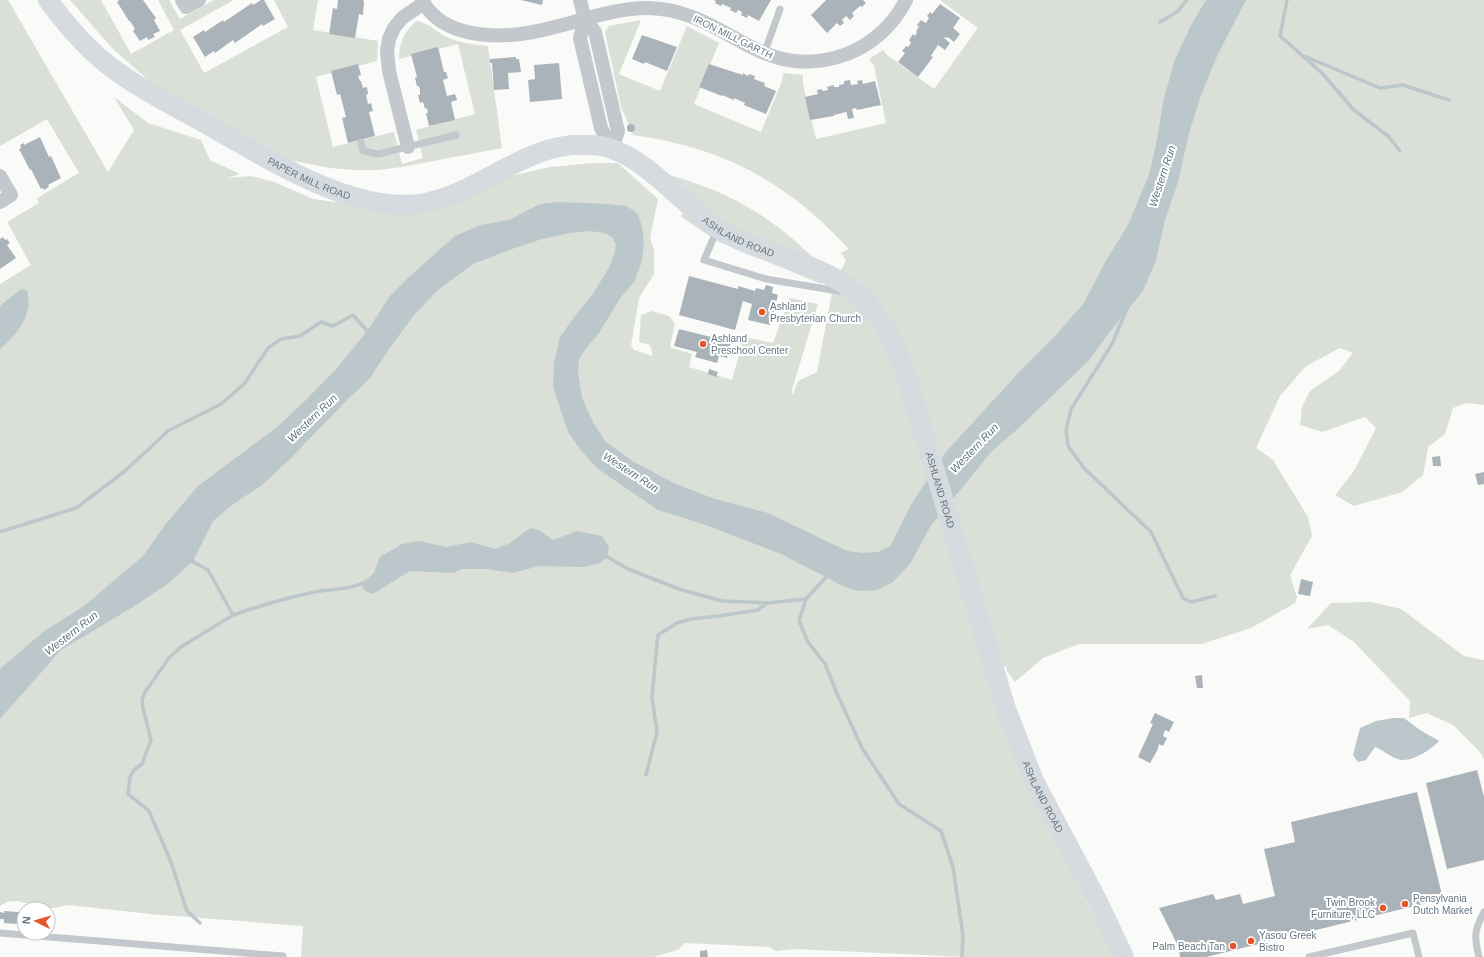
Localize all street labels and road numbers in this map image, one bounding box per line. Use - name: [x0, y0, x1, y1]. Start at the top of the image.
- street label: IRON MILL GARTH: [691, 13, 775, 61]
- street label: PAPER MILL ROAD: [266, 155, 352, 201]
- street label: ASHLAND ROAD: [701, 214, 776, 258]
- street label: ASHLAND ROAD: [924, 450, 957, 529]
- street label: ASHLAND ROAD: [1021, 759, 1066, 834]

